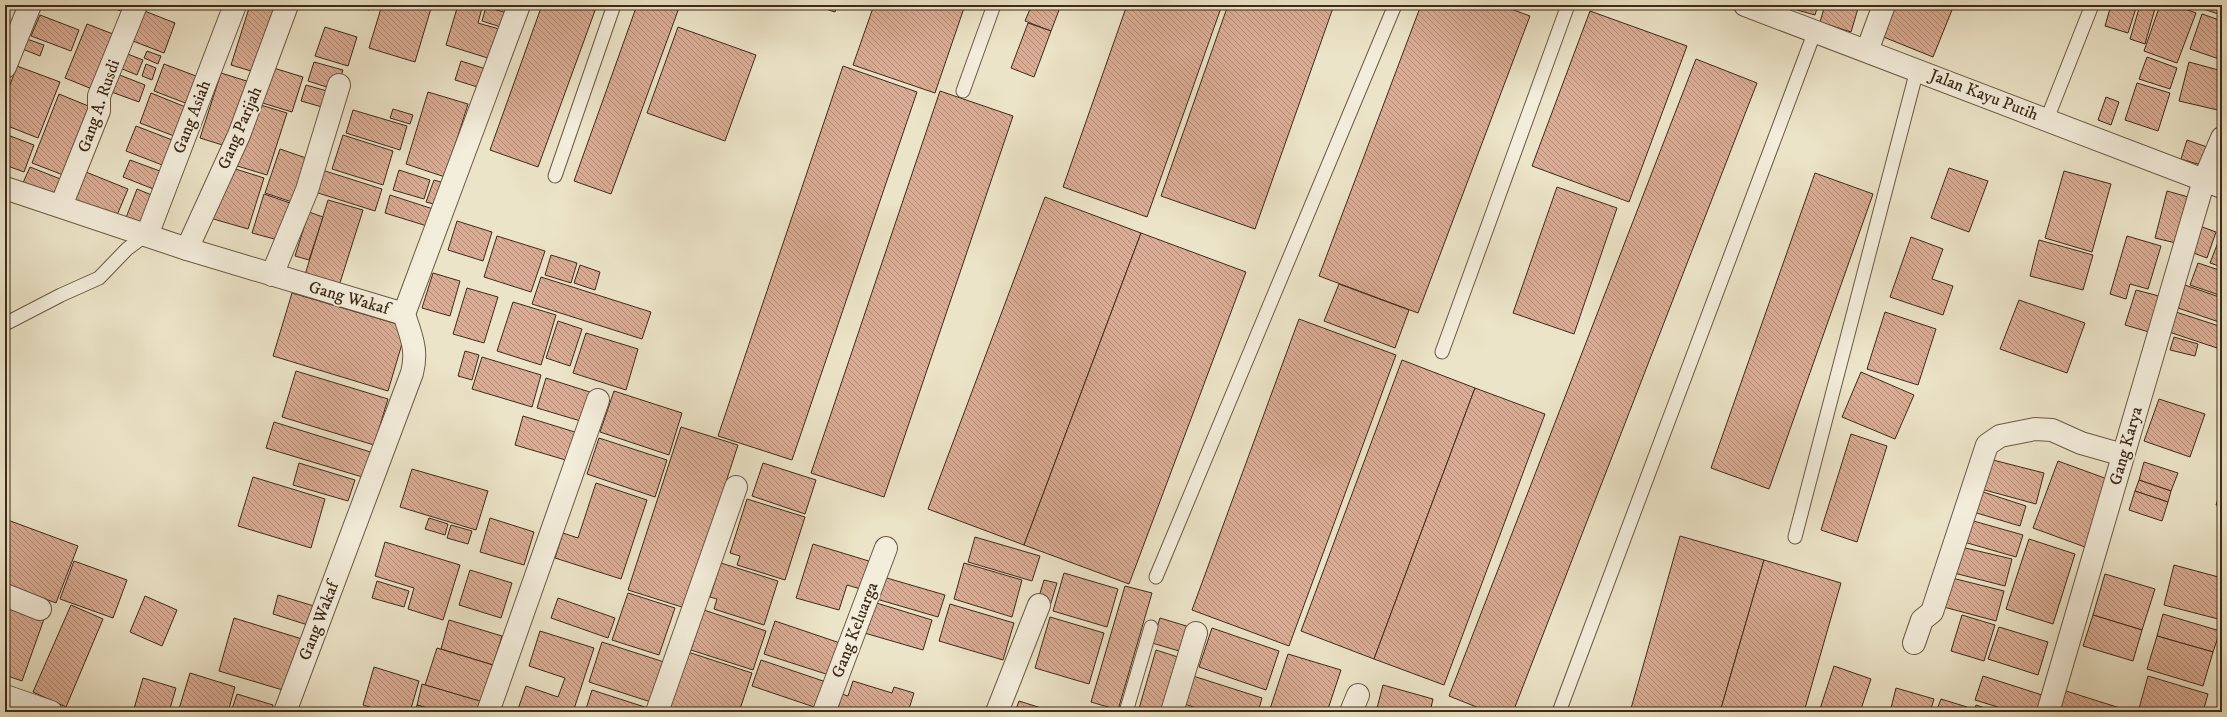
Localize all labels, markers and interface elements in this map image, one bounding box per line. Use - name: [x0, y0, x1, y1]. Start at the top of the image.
- street label: Gang A. Rusdi: [73, 57, 125, 155]
- street label: Jalan Kayu Putih: [1925, 64, 2041, 126]
- street label: Gang Asiah: [168, 77, 216, 157]
- street label: Gang Parijah: [213, 83, 267, 173]
- street label: Gang Wakaf: [306, 276, 394, 321]
- street label: Gang Karya: [2104, 403, 2148, 488]
- street label: Gang Wakaf: [294, 576, 345, 664]
- street label: Gang Keluarga: [827, 578, 884, 681]

